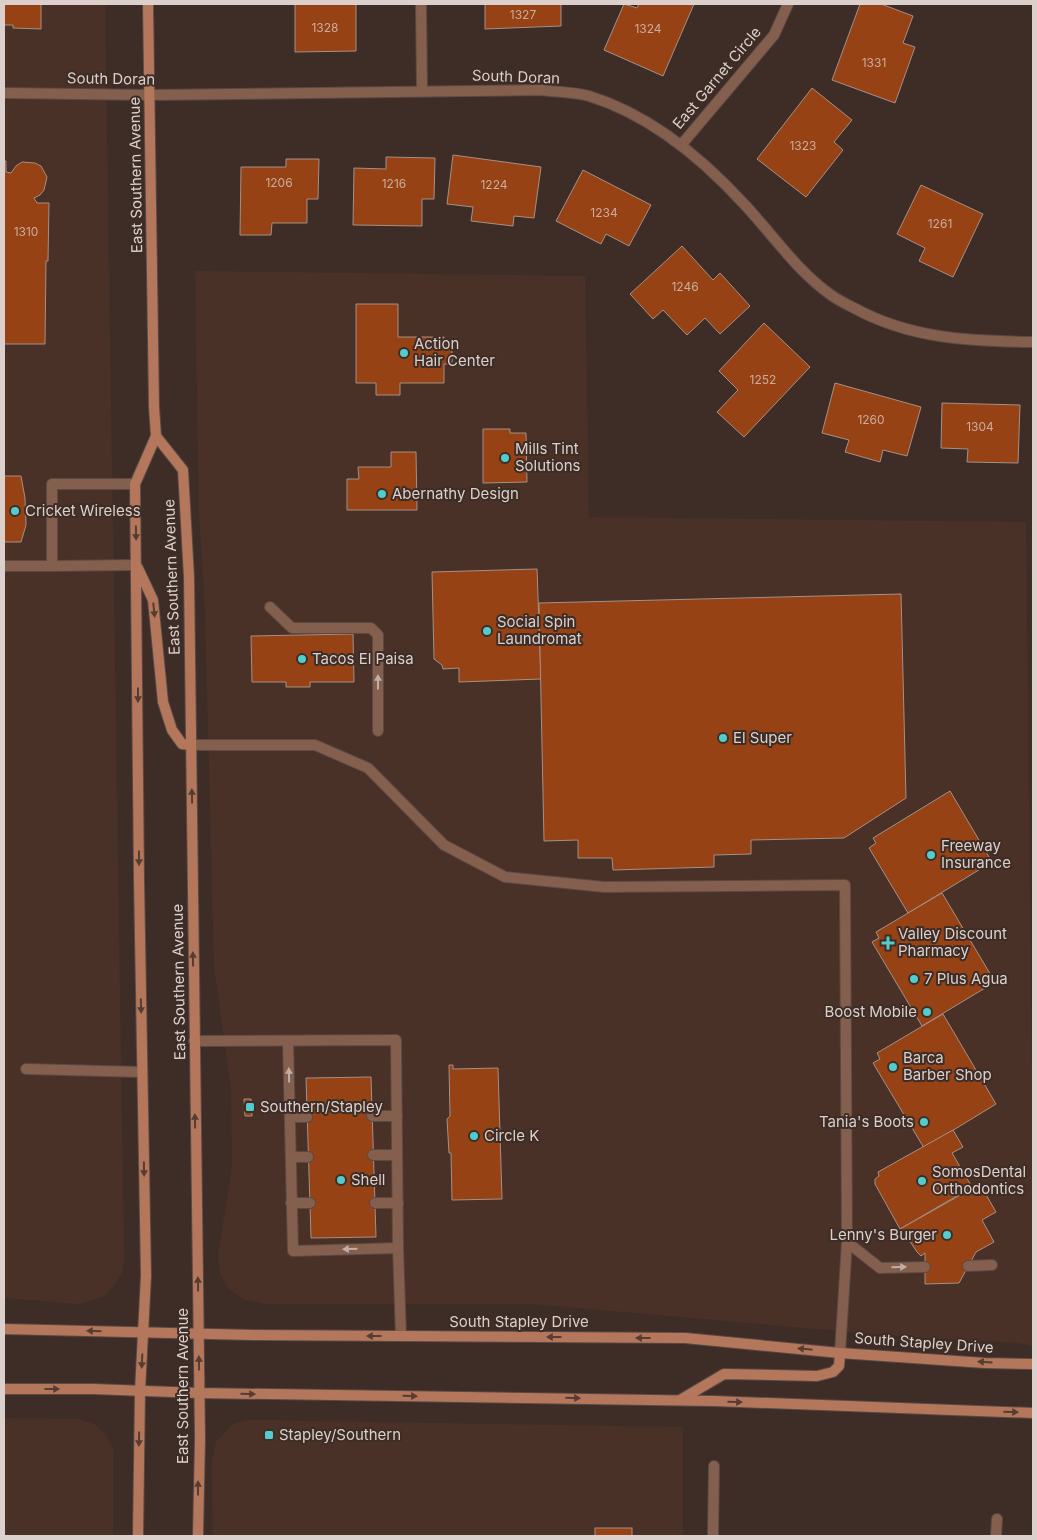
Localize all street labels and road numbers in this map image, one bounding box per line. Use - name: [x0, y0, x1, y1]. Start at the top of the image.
- street label: East Garnet Circle: [668, 23, 765, 133]
- street label: South Doran: [472, 65, 560, 88]
- street label: South Doran: [67, 68, 155, 89]
- street label: East Southern Avenue: [125, 97, 146, 253]
- street label: East Southern Avenue: [159, 499, 184, 655]
- street label: East Southern Avenue: [168, 904, 189, 1060]
- street label: East Southern Avenue: [173, 1308, 192, 1464]
- street label: South Stapley Drive: [449, 1312, 589, 1331]
- street label: South Stapley Drive: [854, 1328, 994, 1357]

